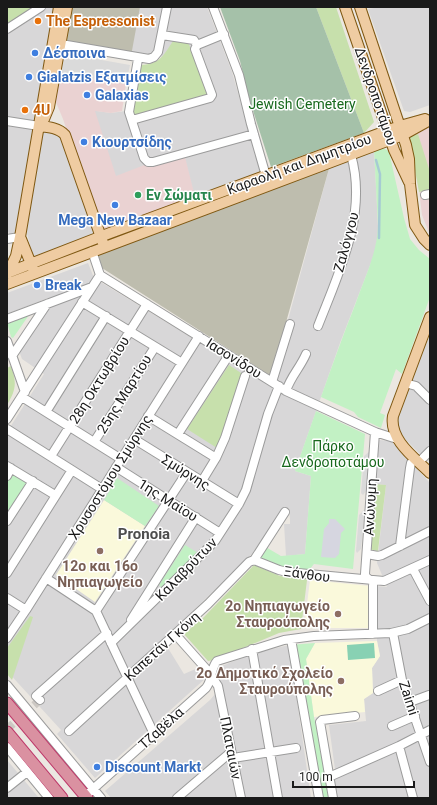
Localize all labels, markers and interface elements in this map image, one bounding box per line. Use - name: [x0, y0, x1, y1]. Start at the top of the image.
- place label: The Espressonist: [46, 13, 155, 29]
- marker: The Espressonist: [33, 16, 43, 26]
- place label: Δέσποινα: [43, 45, 105, 61]
- street label: Δενδροποτάμου: [352, 45, 400, 147]
- marker: Δέσποινα: [30, 48, 40, 58]
- place label: Gialatzis Εξατμίσεις: [37, 69, 166, 85]
- marker: Gialatzis Εξατμίσεις: [24, 72, 34, 82]
- place label: Galaxias: [95, 87, 149, 103]
- marker: Galaxias: [82, 90, 92, 100]
- park label: Jewish Cemetery: [248, 96, 356, 112]
- place label: 4U: [33, 102, 50, 118]
- marker: 4U: [20, 105, 30, 115]
- street label: Καραολή και Δημητρίου: [225, 130, 373, 198]
- place label: Κιουρτσίδης: [92, 134, 172, 150]
- marker: Κιουρτσίδης: [79, 137, 89, 147]
- place label: Εν Σώματι: [146, 187, 213, 203]
- marker: Εν Σώματι: [133, 190, 143, 200]
- marker: Mega New Bazaar: [110, 200, 120, 210]
- street label: Ζαλόγγου: [330, 210, 362, 274]
- place label: Mega New Bazaar: [58, 212, 172, 228]
- place label: Break: [45, 277, 82, 293]
- marker: Break: [32, 280, 42, 290]
- street label: 28η Οκτωβρίου: [66, 333, 132, 427]
- street label: Ιασονίδου: [203, 335, 265, 381]
- street label: 25ης Μαρτίου: [93, 352, 155, 436]
- street label: Χρυσοστόμου Σμύρνης: [65, 412, 155, 542]
- park label: Πάρκο Δενδροποτάμου: [282, 438, 384, 470]
- street label: Σμύρνης: [159, 451, 213, 493]
- street label: 1ης Μαϊου: [135, 475, 201, 525]
- street label: Ανώνυμη: [361, 478, 379, 536]
- district label: Pronoia: [118, 525, 170, 543]
- street label: Καλαβρύτων: [152, 534, 220, 604]
- marker: 12ο και 16ο Νηπιαγωγείο: [95, 546, 105, 556]
- place label: 12ο και 16ο Νηπιαγωγείο: [57, 558, 143, 590]
- street label: Ξάνθου: [283, 563, 331, 585]
- place label: 2ο Νηπιαγωγείο Σταυρούπολης: [225, 598, 330, 630]
- street label: Καπετάν Γκόνη: [121, 608, 203, 684]
- marker: 2ο Νηπιαγωγείο Σταυρούπολης: [333, 609, 343, 619]
- place label: 2ο Δημοτικό Σχολείο Σταυρούπολης: [196, 665, 333, 697]
- marker: 2ο Δημοτικό Σχολείο Σταυρούπολης: [336, 676, 346, 686]
- street label: Zaimi: [396, 679, 422, 717]
- street label: Τζαβέλα: [135, 704, 187, 752]
- street label: Πλαταιών: [217, 715, 245, 781]
- place label: Discount Markt: [105, 759, 201, 775]
- marker: Discount Markt: [92, 762, 102, 772]
- scale bar: [293, 763, 414, 789]
- text: 100 m: [299, 770, 333, 784]

